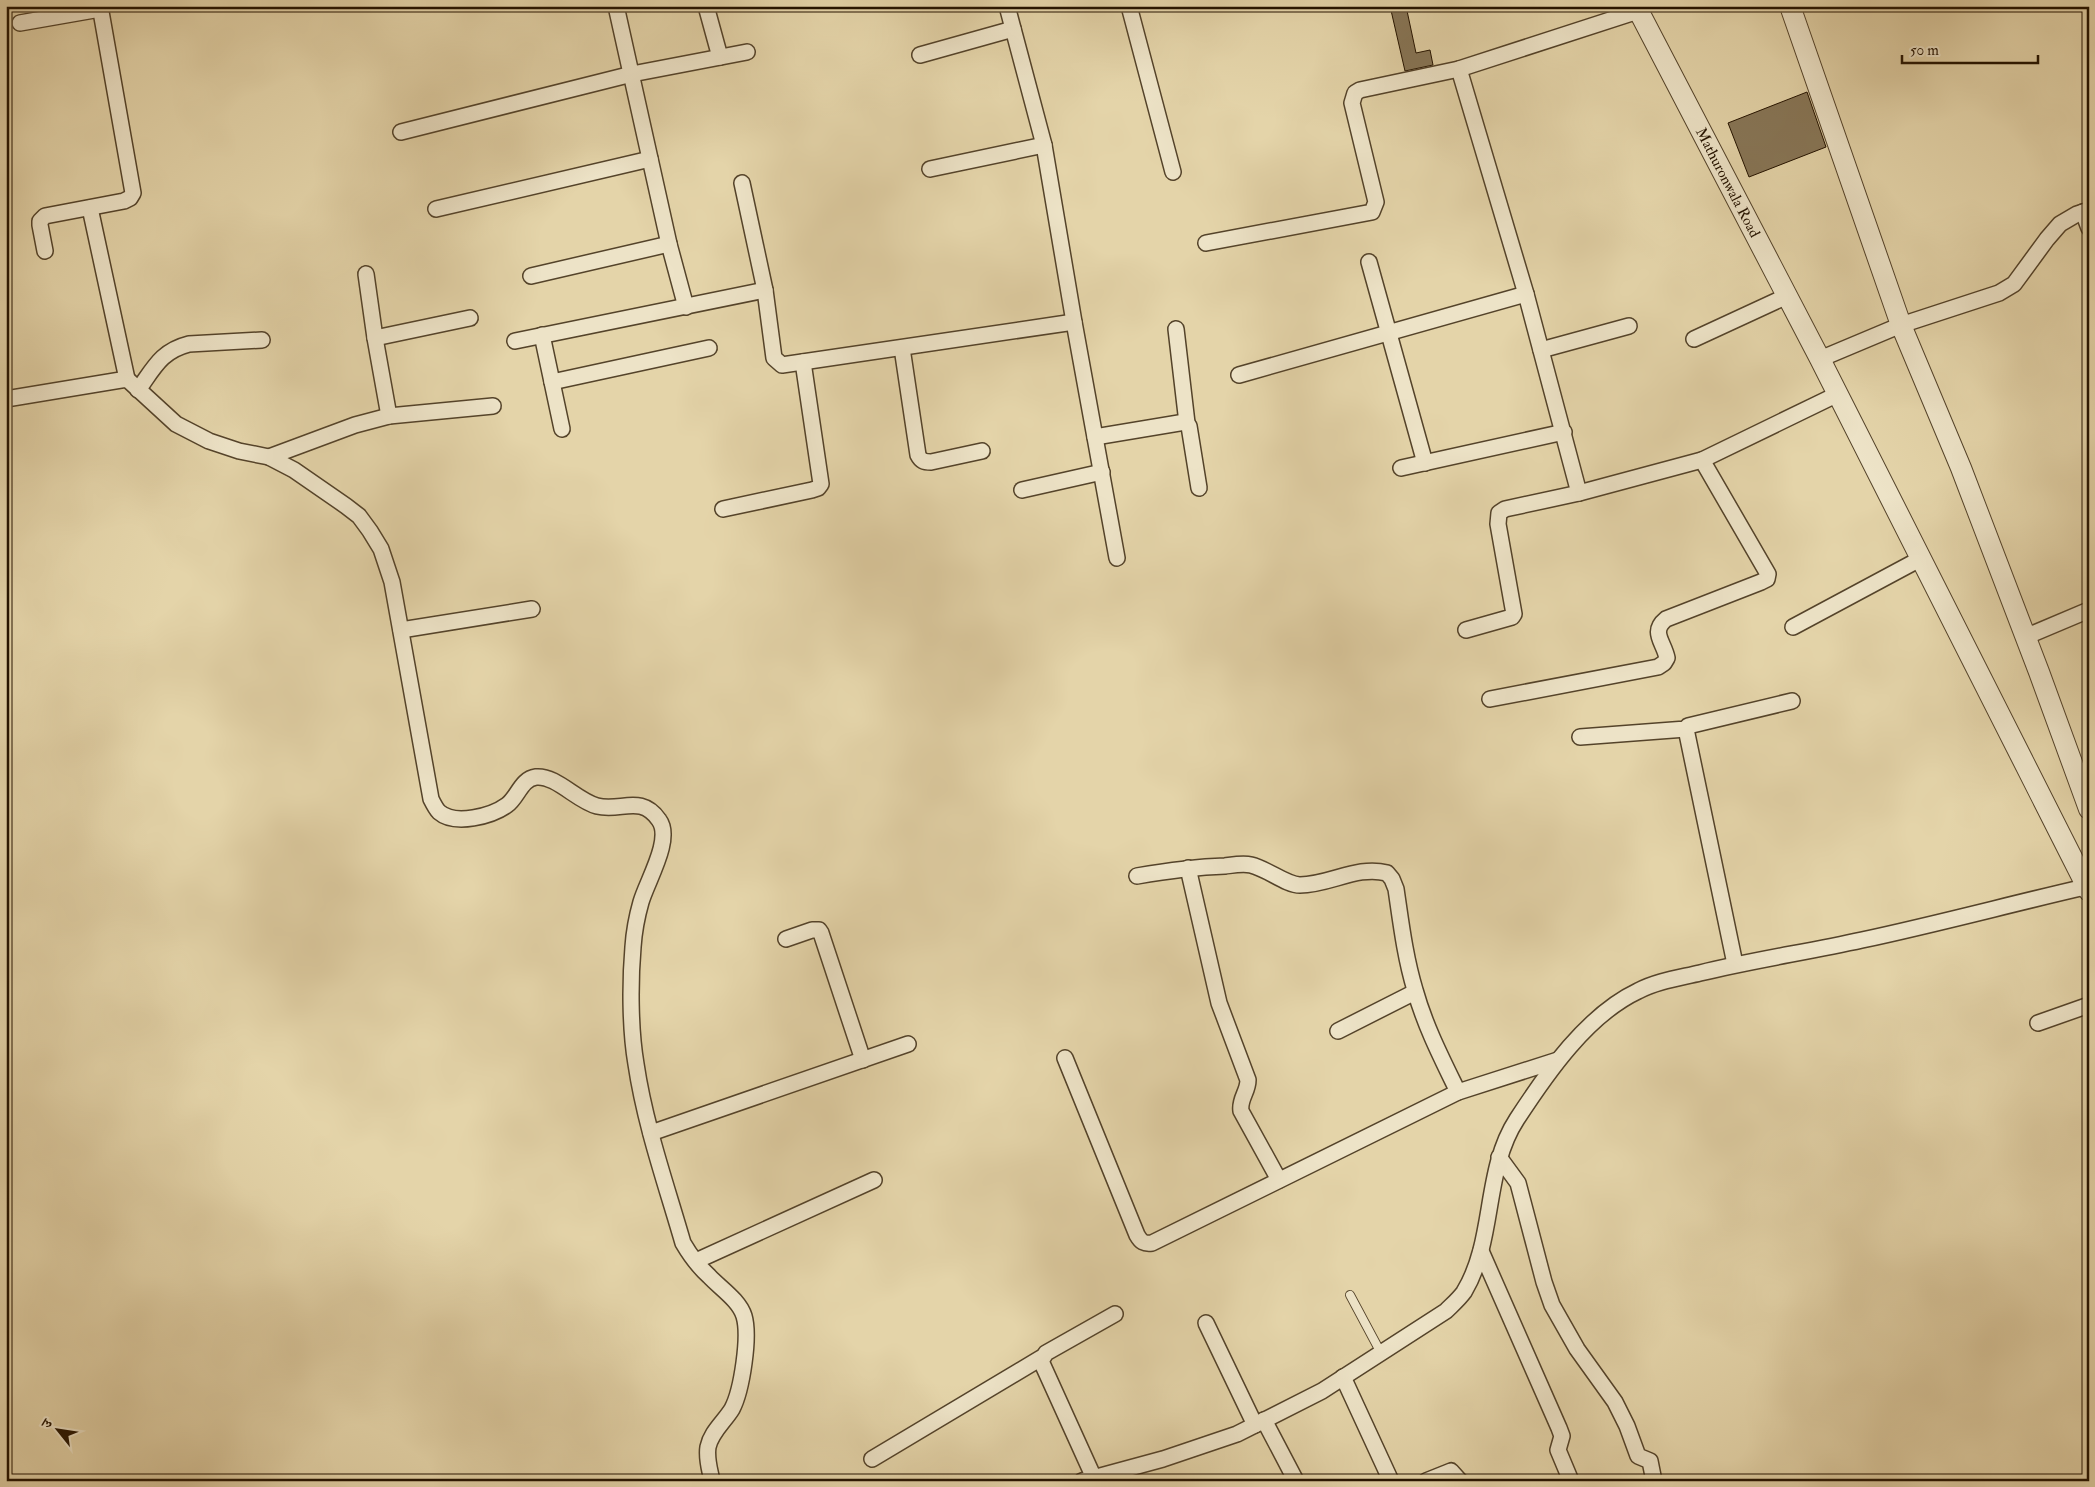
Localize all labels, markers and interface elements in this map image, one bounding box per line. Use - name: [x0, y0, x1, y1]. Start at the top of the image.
- scale bar: [1902, 32, 2039, 64]
- text: 50 m: [1910, 41, 1939, 60]
- street label: Mathuronwala Road: [1691, 125, 1764, 241]
- north arrow: [32, 1404, 82, 1454]
- text: उ: [38, 1416, 57, 1432]

